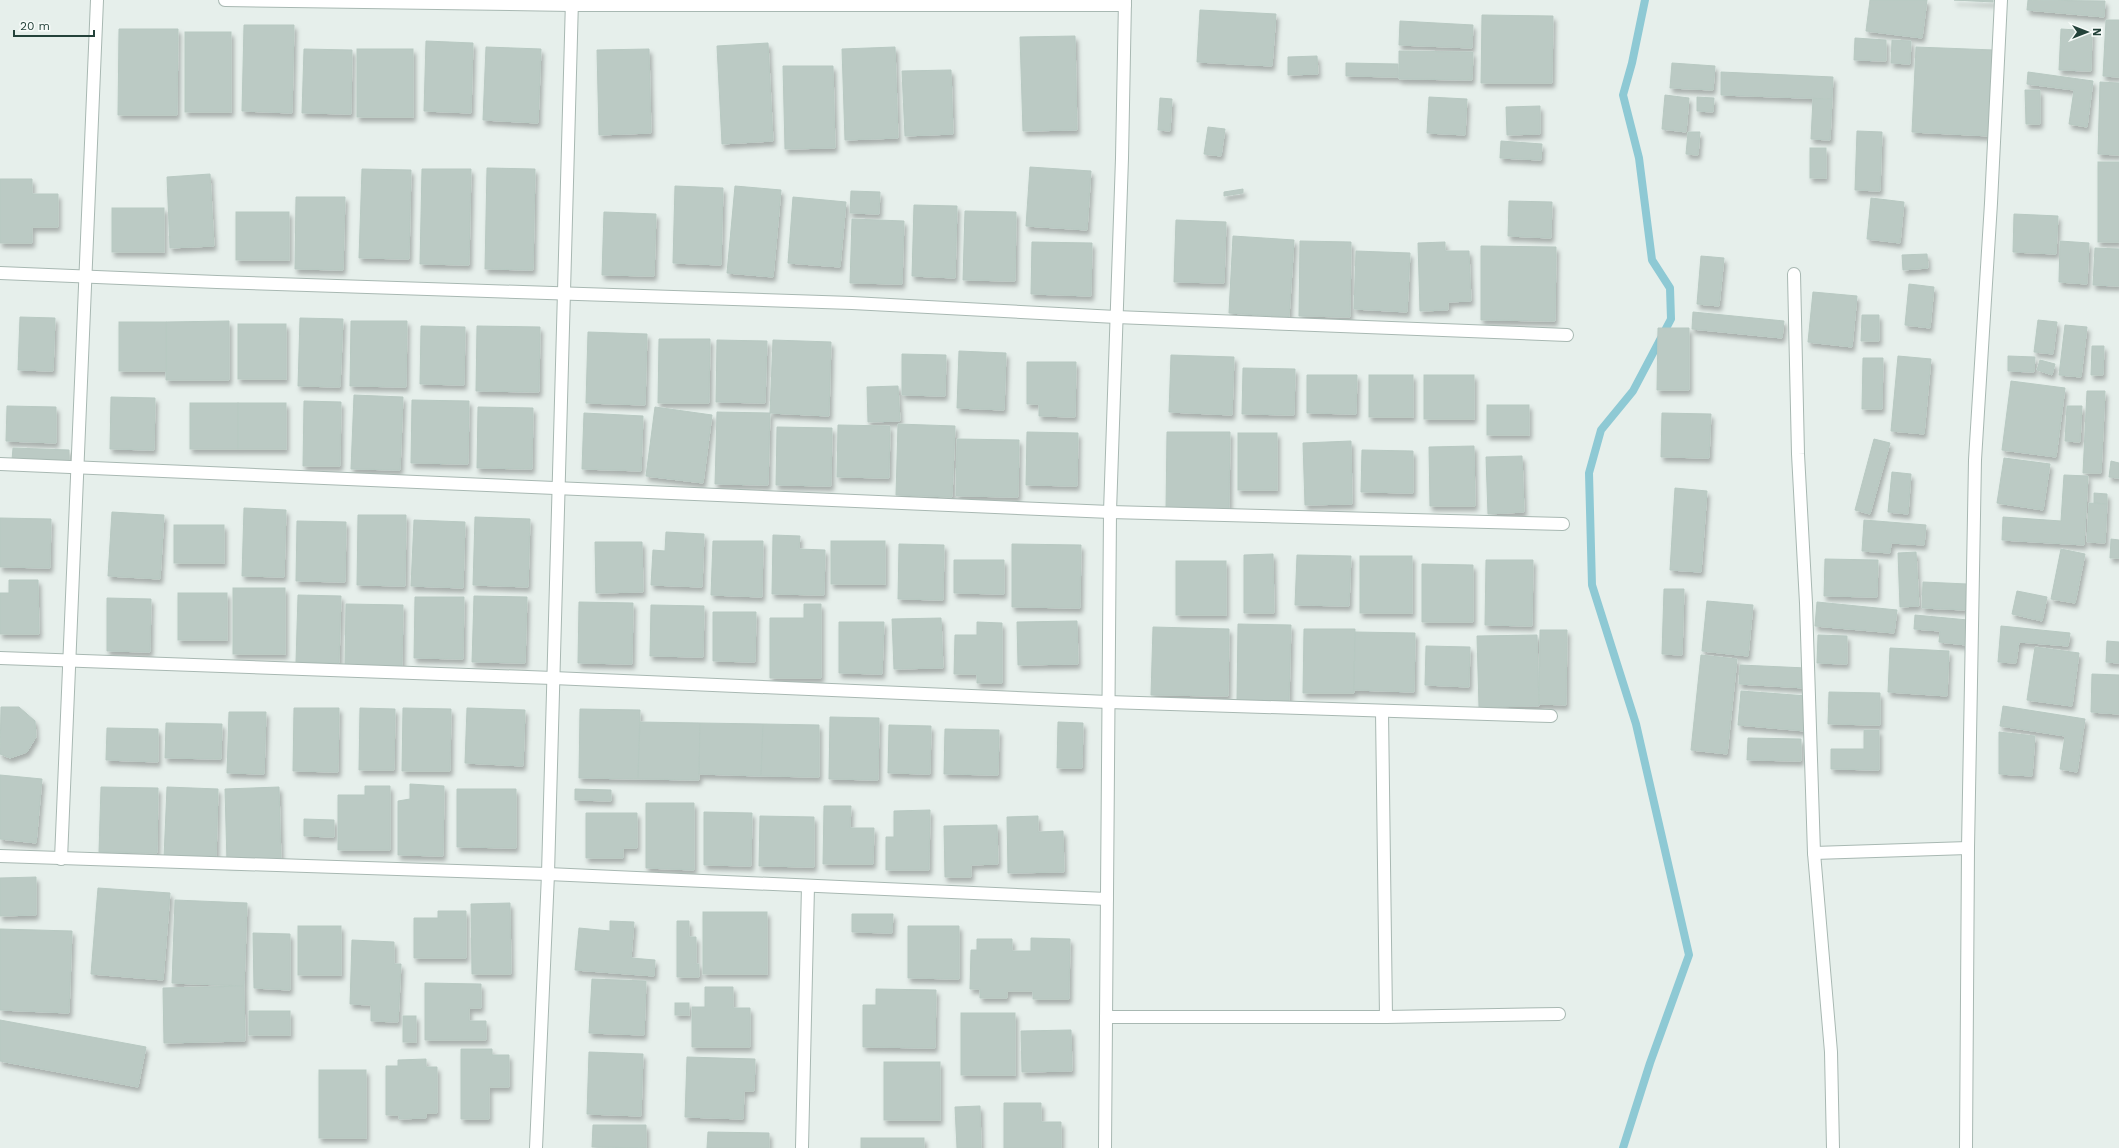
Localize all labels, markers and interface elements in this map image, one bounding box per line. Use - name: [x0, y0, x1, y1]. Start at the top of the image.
- scale bar: [14, 12, 94, 38]
- north arrow: [2067, 12, 2107, 52]
- text: 20 m: [20, 19, 50, 33]
- text: N: [2090, 28, 2103, 36]

